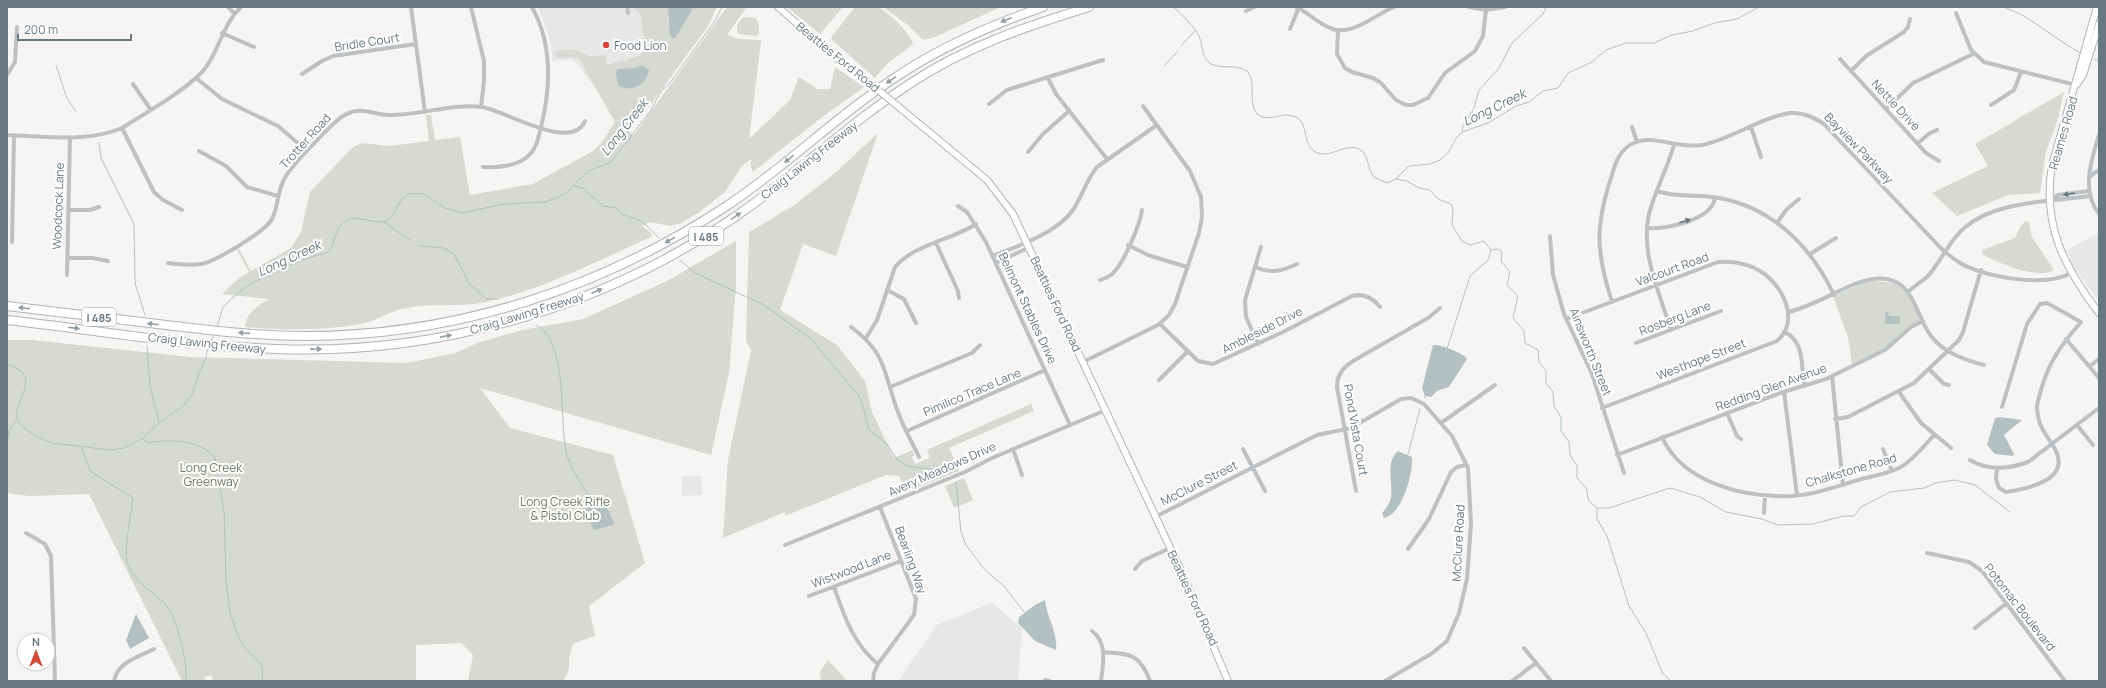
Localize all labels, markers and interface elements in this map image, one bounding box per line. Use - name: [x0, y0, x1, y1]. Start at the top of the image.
- scale bar: [18, 16, 131, 42]
- one-way arrow: [1000, 17, 1012, 23]
- street label: Beatties Ford Road: [792, 18, 884, 96]
- text: 200 m: [24, 21, 58, 38]
- street label: Bridle Court: [333, 28, 401, 56]
- place label: Food Lion: [614, 37, 667, 54]
- marker: Food Lion: [601, 40, 611, 50]
- one-way arrow: [886, 76, 897, 84]
- street label: Nettle Drive: [1868, 76, 1924, 134]
- water label: Long Creek: [1460, 83, 1531, 130]
- water label: Long Creek: [596, 93, 654, 159]
- street label: Reames Road: [2044, 94, 2082, 172]
- street label: Bayview Parkway: [1821, 109, 1898, 188]
- street label: Trotter Road: [276, 110, 334, 172]
- street label: Craig Lawing Freeway: [757, 116, 861, 203]
- one-way arrow: [783, 155, 794, 164]
- street label: Woodcock Lane: [48, 162, 68, 250]
- one-way arrow: [2063, 191, 2075, 197]
- one-way arrow: [730, 212, 741, 220]
- one-way arrow: [1679, 218, 1691, 224]
- road number: I 485: [689, 227, 723, 245]
- water label: Long Creek: [254, 234, 326, 280]
- one-way arrow: [664, 237, 676, 244]
- street label: Valcourt Road: [1633, 248, 1711, 290]
- street label: Belmont Stables Drive: [995, 249, 1061, 367]
- street label: Beatties Ford Road: [1026, 254, 1086, 354]
- street label: Craig Lawing Freeway: [468, 287, 587, 338]
- one-way arrow: [591, 288, 602, 294]
- street label: Rosberg Lane: [1637, 297, 1713, 339]
- street label: Ambleside Drive: [1219, 302, 1305, 358]
- one-way arrow: [18, 305, 30, 312]
- street label: Ainsworth Street: [1566, 305, 1616, 399]
- road number: I 485: [82, 308, 116, 326]
- one-way arrow: [147, 320, 159, 327]
- one-way arrow: [67, 325, 80, 331]
- street label: Craig Lawing Freeway: [147, 328, 267, 358]
- one-way arrow: [238, 330, 250, 337]
- one-way arrow: [440, 333, 452, 339]
- street label: Westhope Street: [1654, 334, 1748, 384]
- one-way arrow: [310, 346, 322, 353]
- street label: Redding Glen Avenue: [1713, 359, 1829, 415]
- street label: Pimilico Trace Lane: [920, 364, 1024, 420]
- street label: Pond Vista Court: [1340, 383, 1372, 477]
- street label: Avery Meadows Drive: [885, 438, 999, 500]
- street label: Chalkstone Road: [1804, 449, 1898, 491]
- street label: McClure Street: [1158, 456, 1241, 510]
- park label: Long Creek Greenway: [180, 459, 243, 490]
- park label: Long Creek Rifle & Pistol Club: [520, 493, 610, 524]
- street label: McClure Road: [1447, 504, 1469, 582]
- street label: Bearling Way: [891, 524, 931, 597]
- street label: Wistwood Lane: [809, 546, 893, 592]
- street label: Beatties Ford Road: [1163, 548, 1223, 648]
- street label: Potomac Boulevard: [1980, 560, 2060, 654]
- north arrow: [16, 632, 56, 672]
- text: N: [32, 634, 40, 649]

